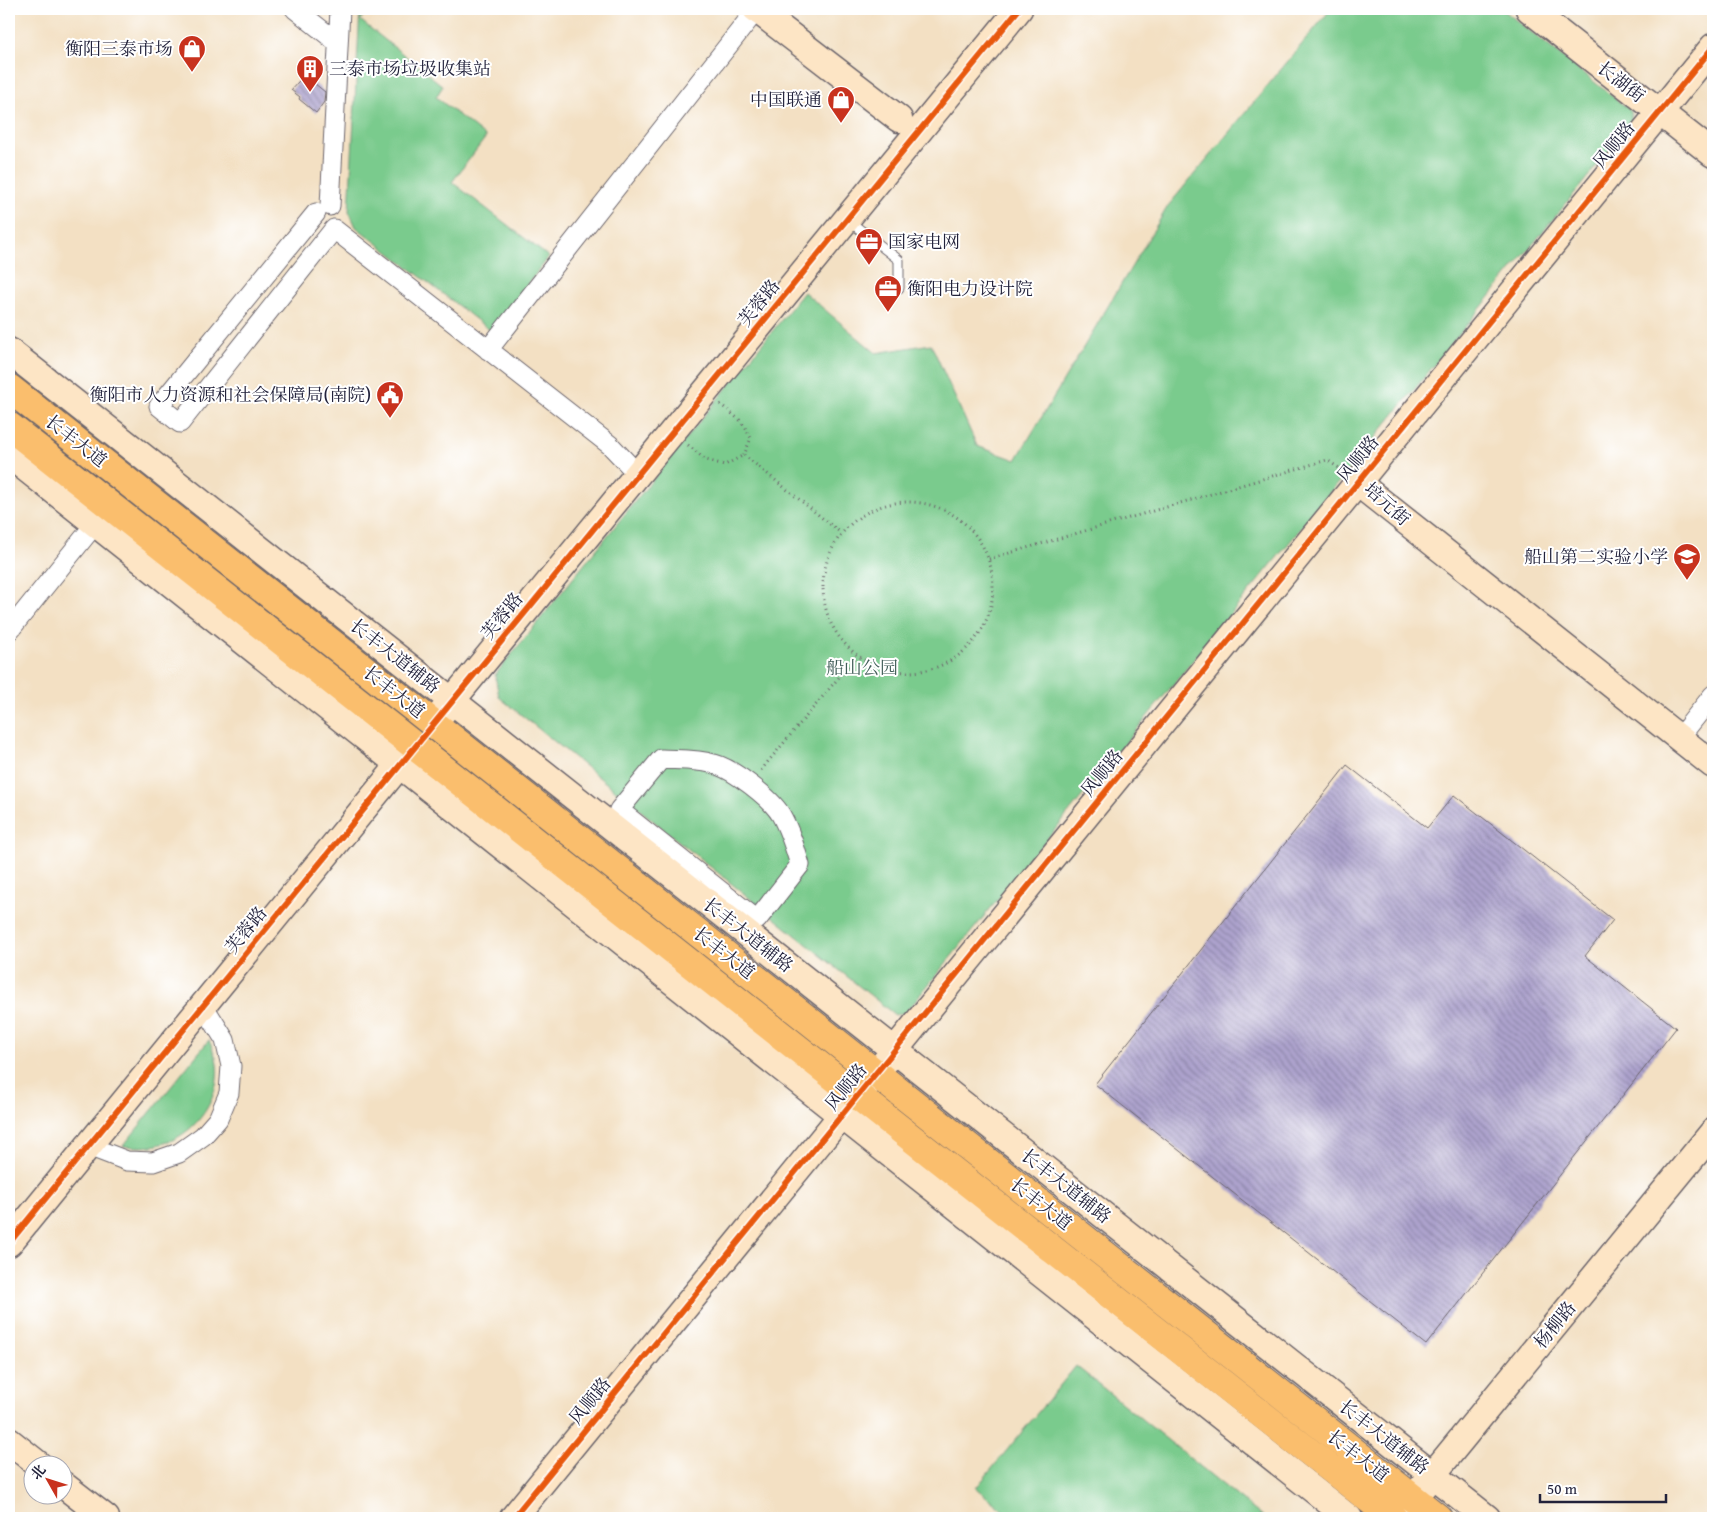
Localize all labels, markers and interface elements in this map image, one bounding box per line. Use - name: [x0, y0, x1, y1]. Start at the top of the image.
- shop icon: 衡阳三泰市场: [177, 34, 207, 73]
- place label: 衡阳三泰市场: [65, 35, 173, 62]
- building icon: 三泰市场垃圾收集站: [295, 54, 325, 93]
- street label: 长湖街: [1592, 54, 1651, 109]
- place label: 三泰市场垃圾收集站: [329, 55, 491, 82]
- shop icon: 中国联通: [826, 85, 856, 124]
- place label: 中国联通: [750, 86, 822, 113]
- street label: 风顺路: [1586, 115, 1641, 174]
- office icon: 国家电网: [854, 227, 884, 266]
- place label: 国家电网: [888, 228, 960, 255]
- street label: 芙蓉路: [731, 273, 786, 332]
- office icon: 衡阳电力设计院: [873, 274, 903, 313]
- place label: 衡阳电力设计院: [907, 275, 1033, 302]
- public building icon: 衡阳市人力资源和社会保障局(南院): [375, 380, 405, 419]
- place label: 衡阳市人力资源和社会保障局(南院): [89, 381, 371, 408]
- street label: 长丰大道: [40, 408, 113, 473]
- street label: 风顺路: [1330, 429, 1385, 488]
- street label: 培元街: [1358, 476, 1416, 532]
- school or university icon: 船山第二实验小学: [1672, 542, 1702, 581]
- place label: 船山第二实验小学: [1524, 543, 1668, 570]
- street label: 芙蓉路: [474, 586, 529, 645]
- street label: 长丰大道辅路: [346, 614, 444, 698]
- park label: 船山公园: [826, 654, 898, 681]
- street label: 长丰大道: [359, 661, 429, 723]
- street label: 风顺路: [1074, 743, 1129, 802]
- street label: 长丰大道辅路: [699, 893, 797, 977]
- street label: 芙蓉路: [218, 900, 273, 959]
- street label: 长丰大道: [689, 922, 759, 984]
- street label: 风顺路: [818, 1057, 873, 1116]
- street label: 长丰大道辅路: [1017, 1144, 1115, 1228]
- street label: 长丰大道: [1006, 1173, 1076, 1235]
- street label: 杨柳路: [1527, 1295, 1582, 1354]
- street label: 风顺路: [562, 1371, 617, 1430]
- street label: 长丰大道辅路: [1335, 1395, 1433, 1479]
- street label: 长丰大道: [1323, 1425, 1393, 1487]
- north arrow: [22, 1454, 72, 1504]
- text: 北: [26, 1460, 50, 1484]
- scale bar: [1540, 1472, 1666, 1504]
- text: 50 m: [1547, 1478, 1578, 1499]

